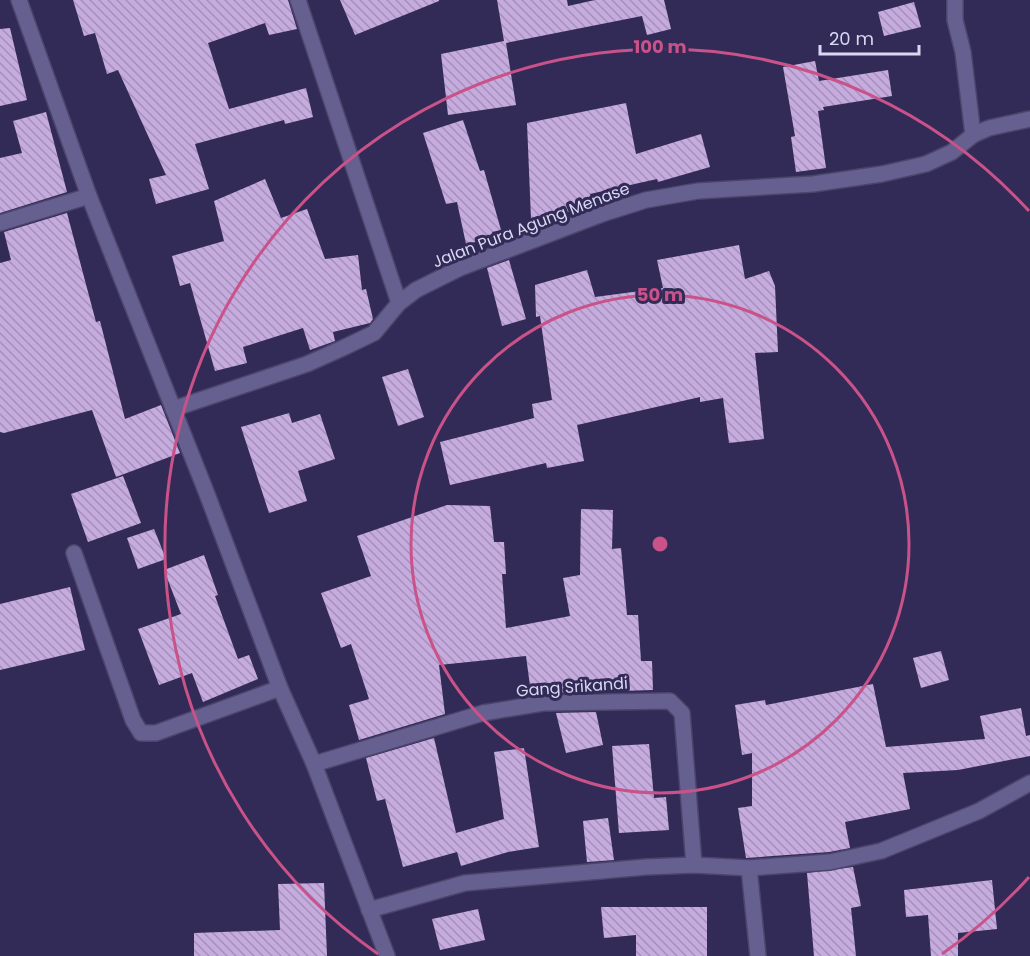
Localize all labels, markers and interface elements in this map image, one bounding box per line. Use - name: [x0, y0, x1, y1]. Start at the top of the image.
- scale bar: [820, 18, 919, 56]
- text: 20 m: [829, 26, 874, 51]
- text: 100 m: [633, 34, 687, 59]
- street label: Jalan Pura Agung Menase: [429, 177, 633, 273]
- text: 50 m: [637, 282, 683, 307]
- centre of rings: [650, 534, 670, 554]
- street label: Gang Srikandi: [515, 672, 629, 702]

